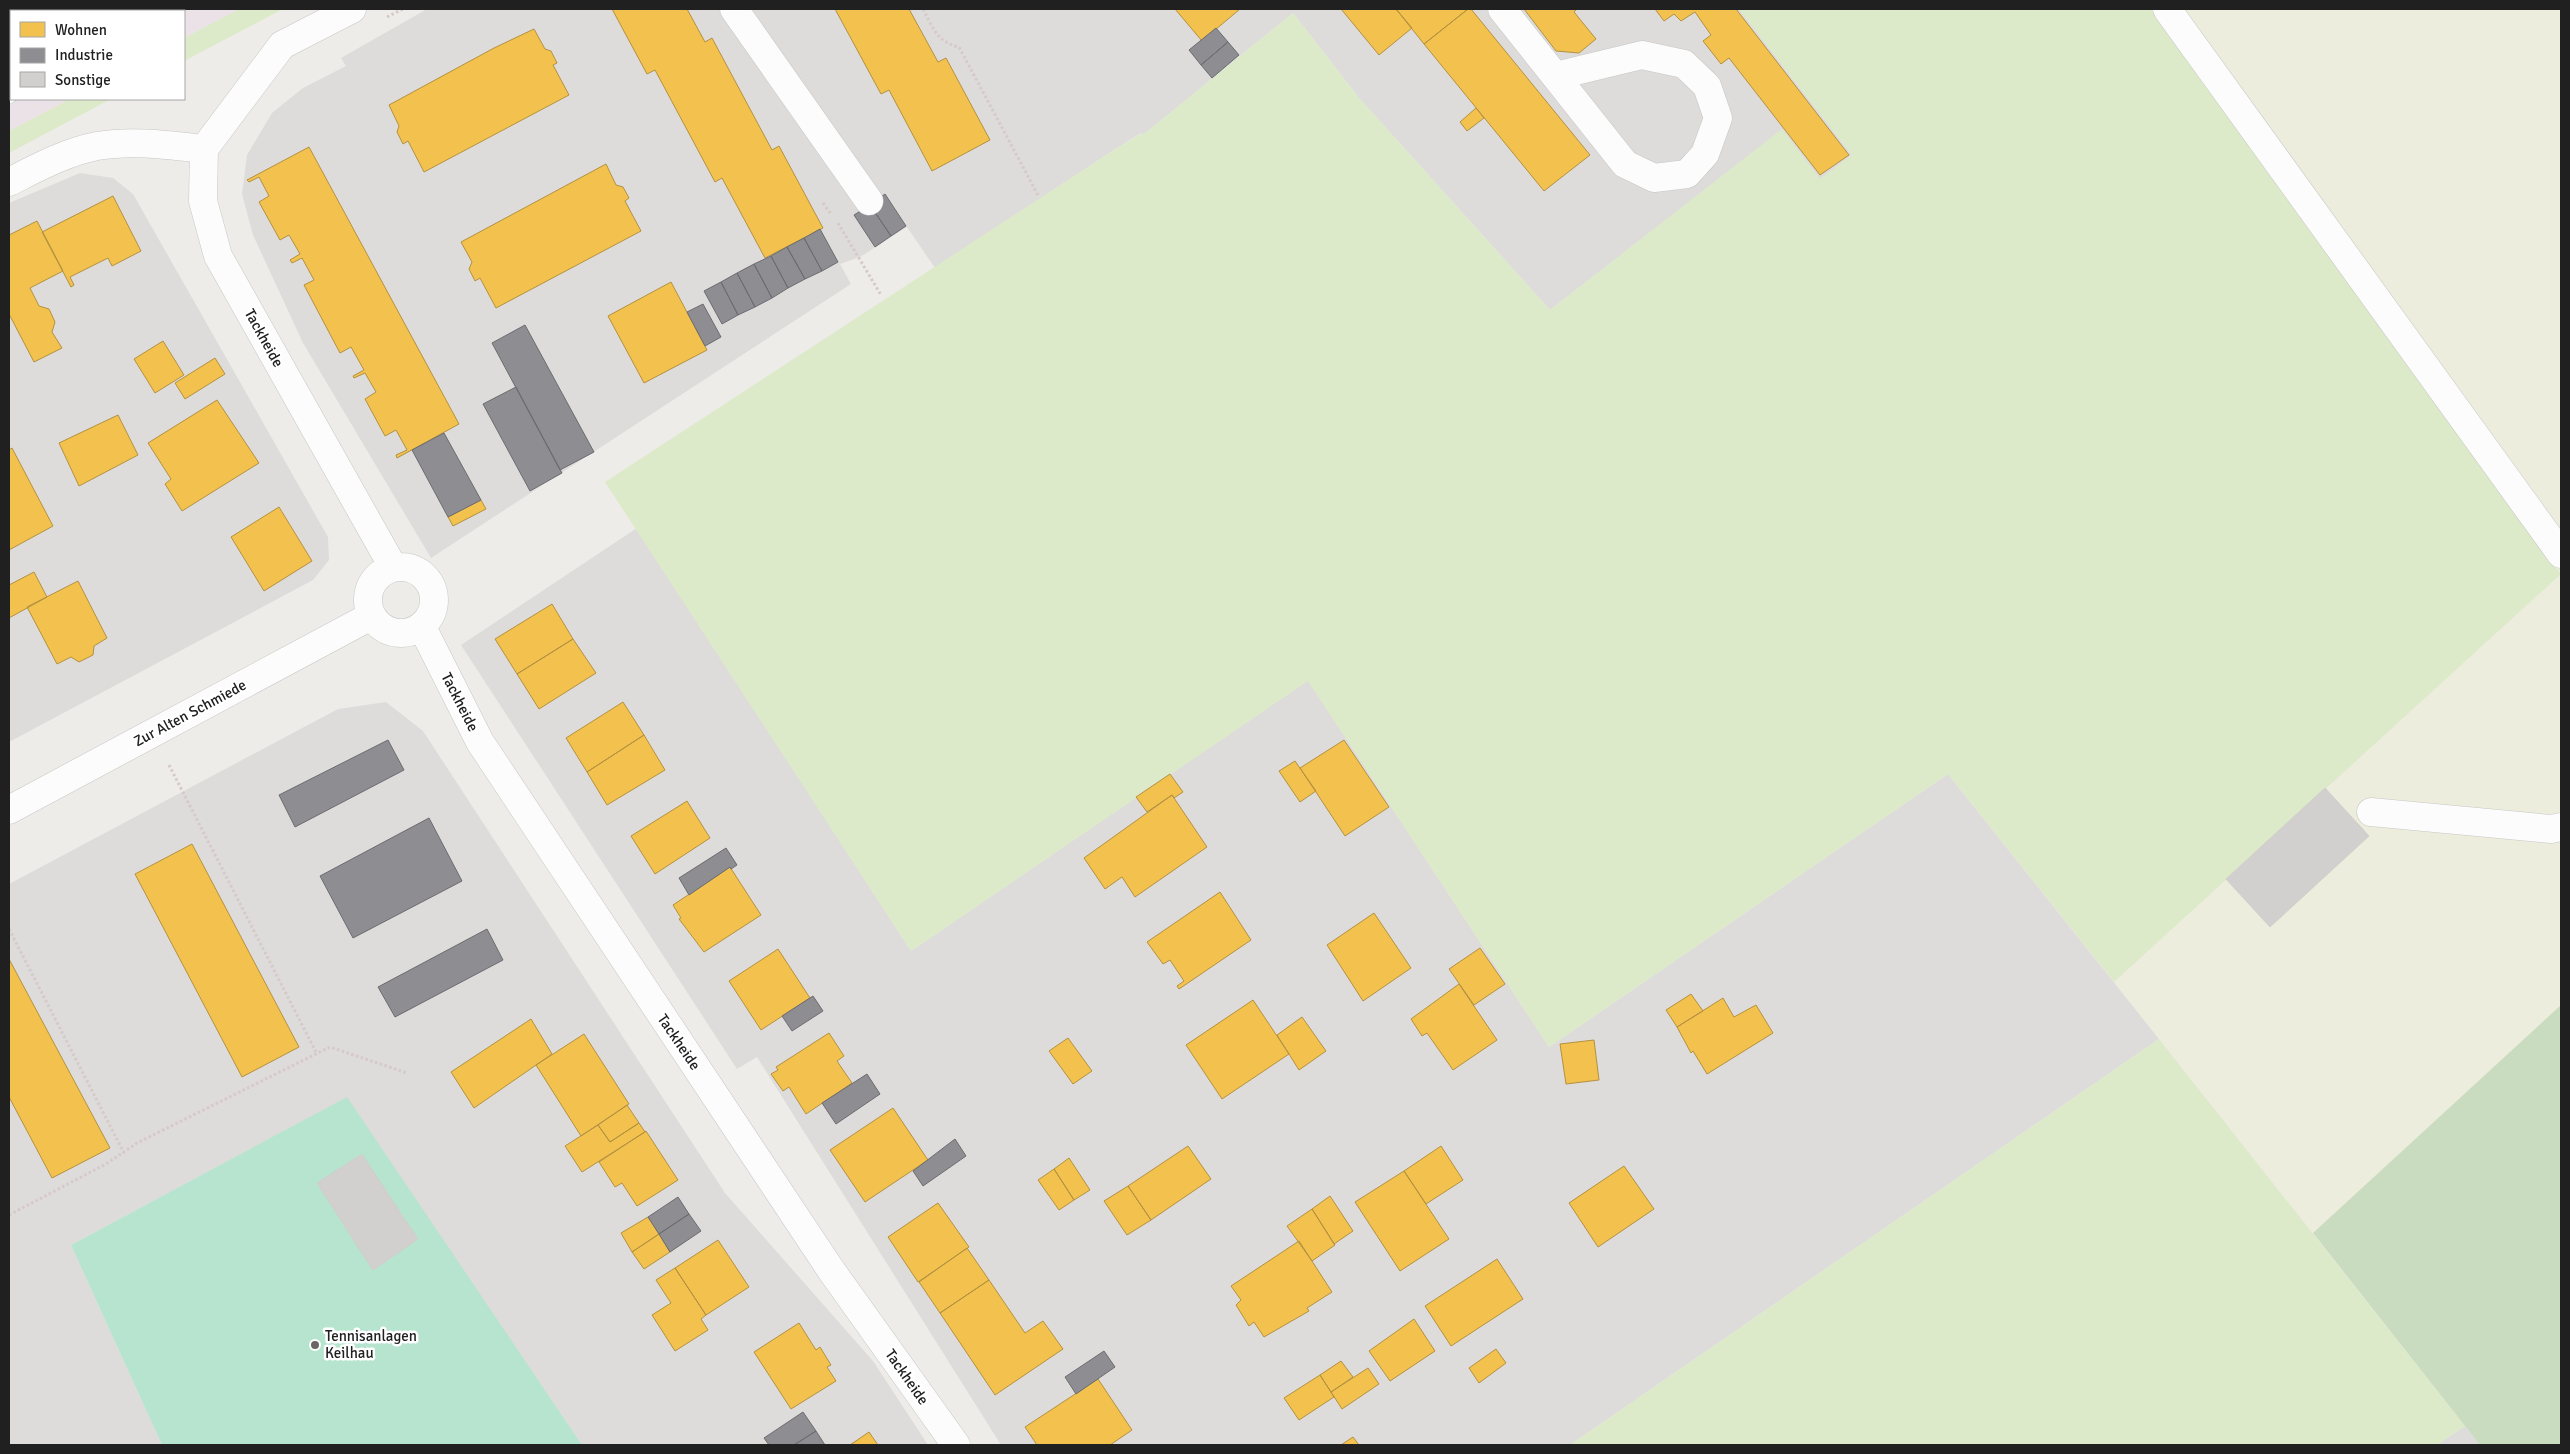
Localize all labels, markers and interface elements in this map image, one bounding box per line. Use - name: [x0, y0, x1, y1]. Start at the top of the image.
- legend: [10, 10, 185, 100]
- text: Wohnen: [55, 21, 107, 39]
- text: Industrie: [55, 46, 113, 64]
- text: Sonstige: [55, 71, 111, 89]
- street label: Tackheide: [241, 306, 287, 370]
- street label: Tackheide: [438, 670, 482, 734]
- street label: Zur Alten Schmiede: [131, 676, 249, 750]
- street label: Tackheide: [654, 1011, 704, 1073]
- place label: Tennisanlagen Keilhau: [325, 1327, 417, 1362]
- marker: Tennisanlagen Keilhau: [309, 1339, 321, 1351]
- street label: Tackheide: [881, 1346, 933, 1408]

